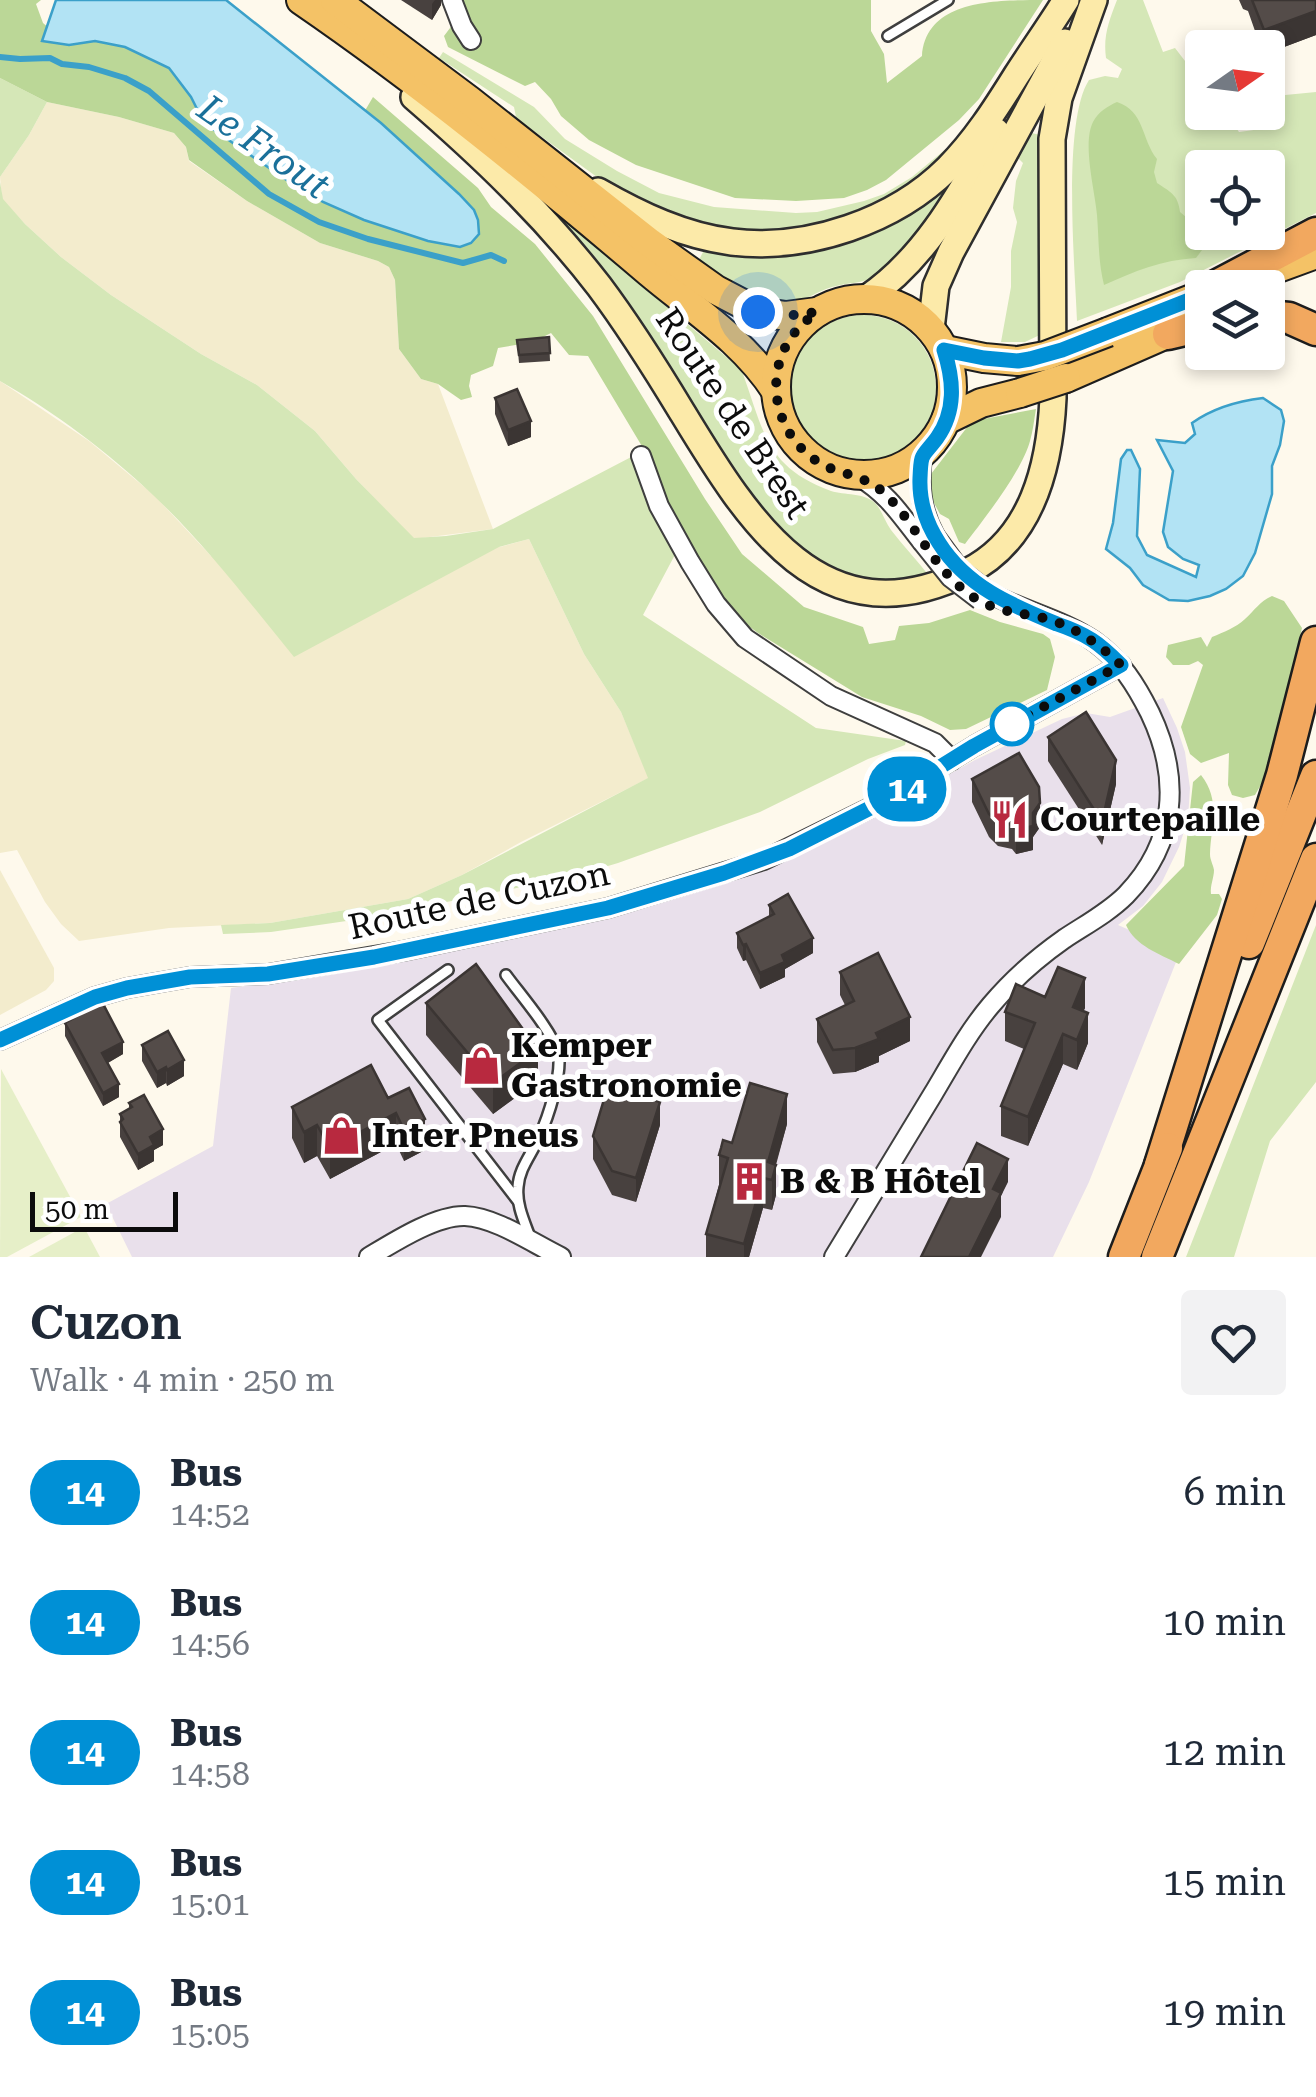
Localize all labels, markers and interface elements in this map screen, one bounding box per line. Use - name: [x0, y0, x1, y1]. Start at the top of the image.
- north arrow: [1185, 30, 1285, 130]
- map controls: [1185, 30, 1285, 370]
- water label: Le Frout: [189, 85, 338, 208]
- button: locate: [1185, 150, 1285, 250]
- button: layers: [1185, 270, 1285, 370]
- your location: [733, 287, 783, 337]
- street label: Route de Brest: [647, 300, 818, 526]
- unlabelled marker: [991, 703, 1033, 745]
- line badge: 14: [862, 756, 952, 822]
- text: 14: [887, 769, 927, 810]
- restaurant icon: Courtepaille: [989, 798, 1031, 840]
- place label: Courtepaille: [1040, 799, 1260, 840]
- street label: Route de Cuzon: [345, 853, 613, 948]
- place label: Kemper Gastronomie: [511, 1025, 742, 1106]
- shop icon: Kemper Gastronomie: [460, 1044, 502, 1086]
- shop icon: Inter Pneus: [321, 1114, 363, 1156]
- place label: Inter Pneus: [372, 1115, 579, 1156]
- building icon: B & B Hôtel: [729, 1160, 771, 1202]
- place label: B & B Hôtel: [780, 1161, 981, 1202]
- scale bar: [30, 1187, 178, 1232]
- text: 50 m: [45, 1193, 109, 1226]
- button: heart: [1181, 1290, 1286, 1395]
- text: Cuzon: [30, 1295, 182, 1351]
- text: Walk · 4 min · 250 m: [30, 1361, 334, 1399]
- text: Bus: [170, 1451, 242, 1495]
- text: 6 min: [1184, 1470, 1286, 1514]
- text: 14: [65, 1472, 105, 1513]
- text: 14:52: [170, 1495, 250, 1533]
- text: Bus: [170, 1581, 242, 1625]
- text: 10 min: [1163, 1600, 1286, 1644]
- text: 14: [65, 1602, 105, 1643]
- text: 14:56: [170, 1625, 250, 1663]
- text: Bus: [170, 1711, 242, 1755]
- text: 12 min: [1163, 1730, 1286, 1774]
- text: 14: [65, 1732, 105, 1773]
- text: 14:58: [170, 1755, 250, 1793]
- text: Bus: [170, 1841, 242, 1885]
- text: 15 min: [1163, 1860, 1286, 1904]
- text: 14: [65, 1862, 105, 1903]
- text: 15:01: [170, 1885, 250, 1923]
- text: Bus: [170, 1971, 242, 2015]
- text: 19 min: [1163, 1990, 1286, 2034]
- text: 14: [65, 1992, 105, 2033]
- text: 15:05: [170, 2015, 250, 2053]

